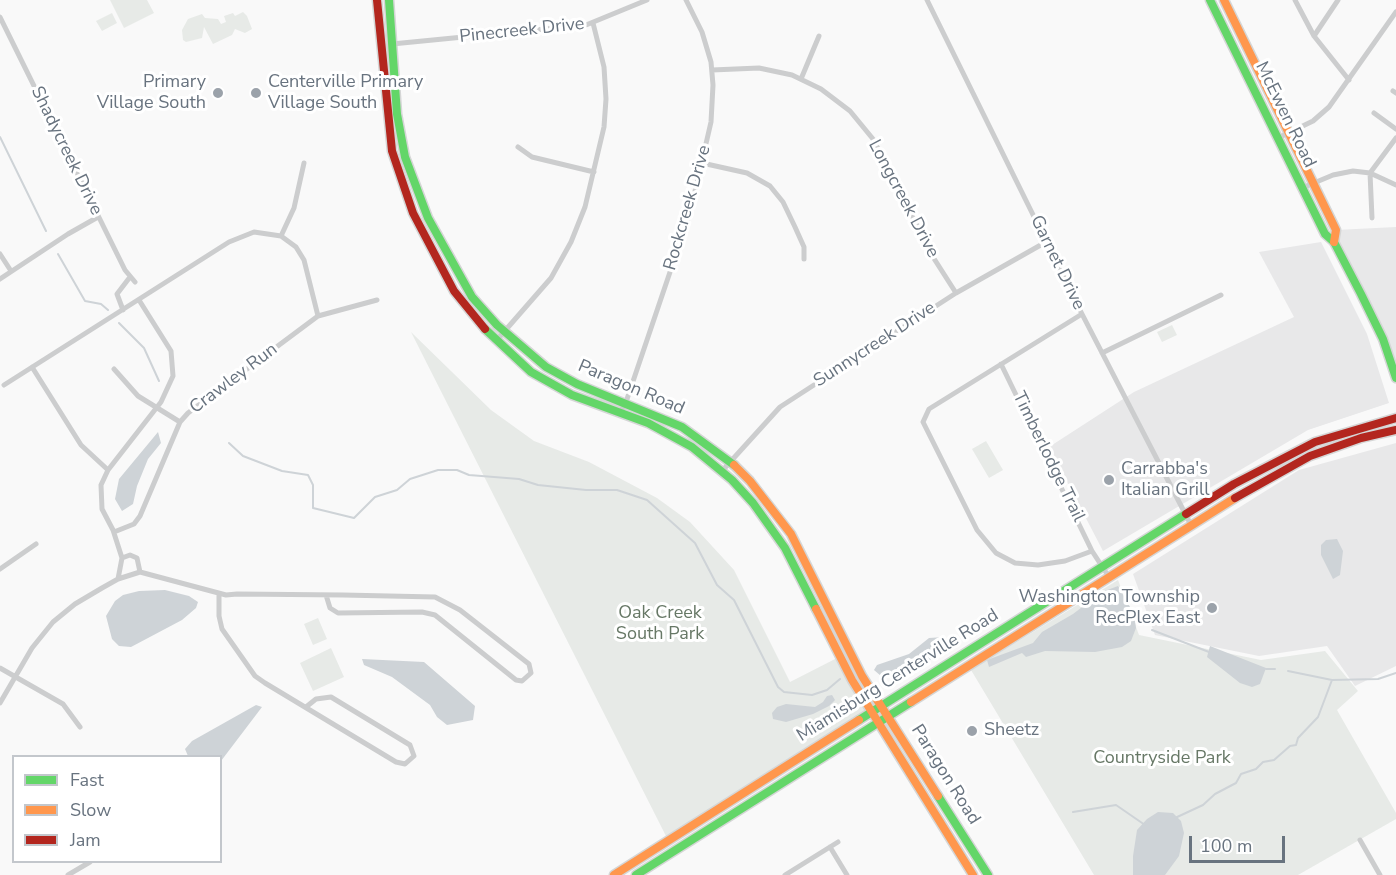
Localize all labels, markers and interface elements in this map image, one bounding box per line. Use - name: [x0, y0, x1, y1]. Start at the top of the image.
- street label: Pinecreek Drive: [458, 14, 586, 48]
- street label: McEwen Road: [1250, 58, 1320, 172]
- place label: Primary Village South: [97, 72, 206, 115]
- place label: Centerville Primary Village South: [268, 72, 423, 115]
- street label: Shadycreek Drive: [25, 83, 107, 219]
- marker: Primary Village South: [211, 86, 225, 100]
- marker: Centerville Primary Village South: [249, 86, 263, 100]
- street label: Longcreek Drive: [863, 136, 943, 262]
- street label: Rockcreek Drive: [660, 143, 716, 273]
- street label: Garnet Drive: [1025, 212, 1089, 314]
- street label: Sunnycreek Drive: [810, 298, 940, 392]
- street label: Crawley Run: [186, 339, 282, 419]
- street label: Paragon Road: [574, 356, 688, 420]
- street label: Timberlodge Trail: [1007, 388, 1089, 526]
- place label: Carrabba's Italian Grill: [1121, 459, 1210, 502]
- marker: Carrabba's Italian Grill: [1102, 473, 1116, 487]
- place label: Washington Township RecPlex East: [1019, 587, 1200, 630]
- marker: Washington Township RecPlex East: [1205, 601, 1219, 615]
- park label: Oak Creek South Park: [616, 603, 704, 646]
- street label: Miamisburg Centerville Road: [793, 605, 1003, 747]
- place label: Sheetz: [984, 720, 1039, 742]
- street label: Paragon Road: [906, 721, 984, 829]
- marker: Sheetz: [965, 724, 979, 738]
- park label: Countryside Park: [1093, 748, 1231, 770]
- legend: [12, 755, 222, 863]
- text: Fast: [70, 768, 104, 792]
- text: Slow: [70, 798, 111, 822]
- scale bar: [1192, 824, 1288, 862]
- text: Jam: [70, 828, 101, 852]
- text: 100 m: [1200, 834, 1252, 858]

